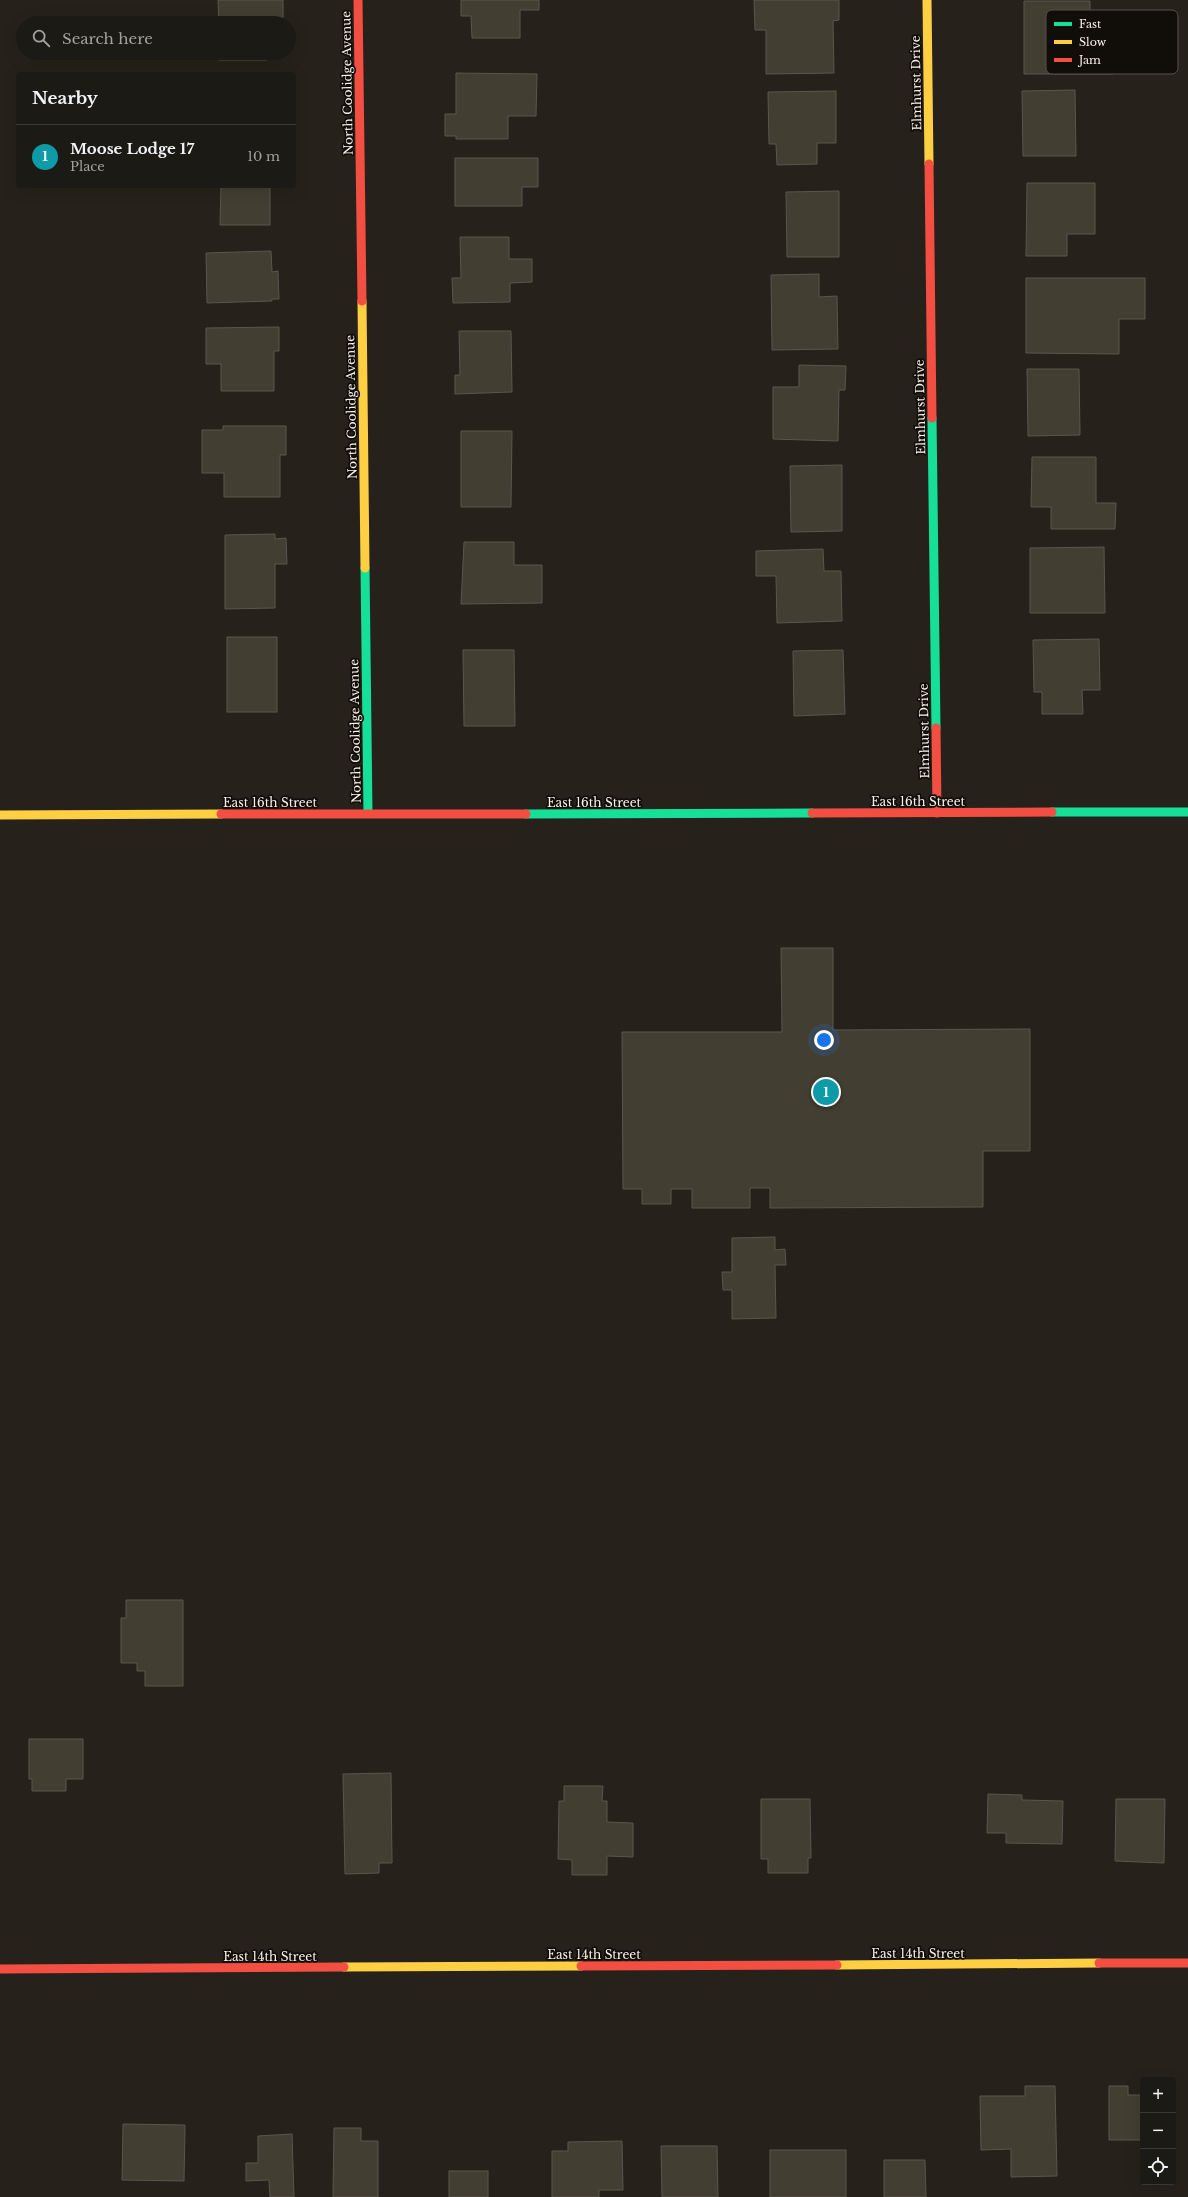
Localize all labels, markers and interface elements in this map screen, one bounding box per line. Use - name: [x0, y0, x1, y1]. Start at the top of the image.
- legend: [1046, 10, 1178, 74]
- street label: North Coolidge Avenue: [338, 11, 356, 155]
- search box: [16, 16, 296, 60]
- text: Fast: [1079, 17, 1102, 31]
- icon: search: [30, 27, 52, 49]
- text: Search here: [62, 29, 153, 48]
- street label: Elmhurst Drive: [908, 35, 924, 131]
- text: Slow: [1079, 35, 1107, 49]
- text: Jam: [1077, 53, 1101, 67]
- text: Nearby: [32, 88, 98, 109]
- text: Moose Lodge 17: [70, 139, 194, 158]
- text: 1: [42, 148, 48, 165]
- text: 10 m: [247, 148, 280, 165]
- text: Place: [70, 158, 105, 175]
- street label: North Coolidge Avenue: [342, 335, 360, 479]
- street label: Elmhurst Drive: [912, 359, 928, 455]
- street label: North Coolidge Avenue: [346, 659, 364, 803]
- street label: Elmhurst Drive: [916, 683, 932, 779]
- street label: East 16th Street: [871, 794, 966, 809]
- street label: East 16th Street: [223, 795, 318, 810]
- street label: East 16th Street: [547, 795, 642, 810]
- your location: [814, 1030, 834, 1050]
- pin: 1: [813, 1077, 839, 1107]
- street label: East 14th Street: [871, 1946, 965, 1961]
- street label: East 14th Street: [547, 1947, 641, 1962]
- street label: East 14th Street: [223, 1949, 317, 1964]
- map controls: [1140, 2077, 1176, 2185]
- button: +: [1140, 2077, 1176, 2113]
- button: −: [1140, 2113, 1176, 2149]
- button: locate: [1140, 2149, 1176, 2185]

